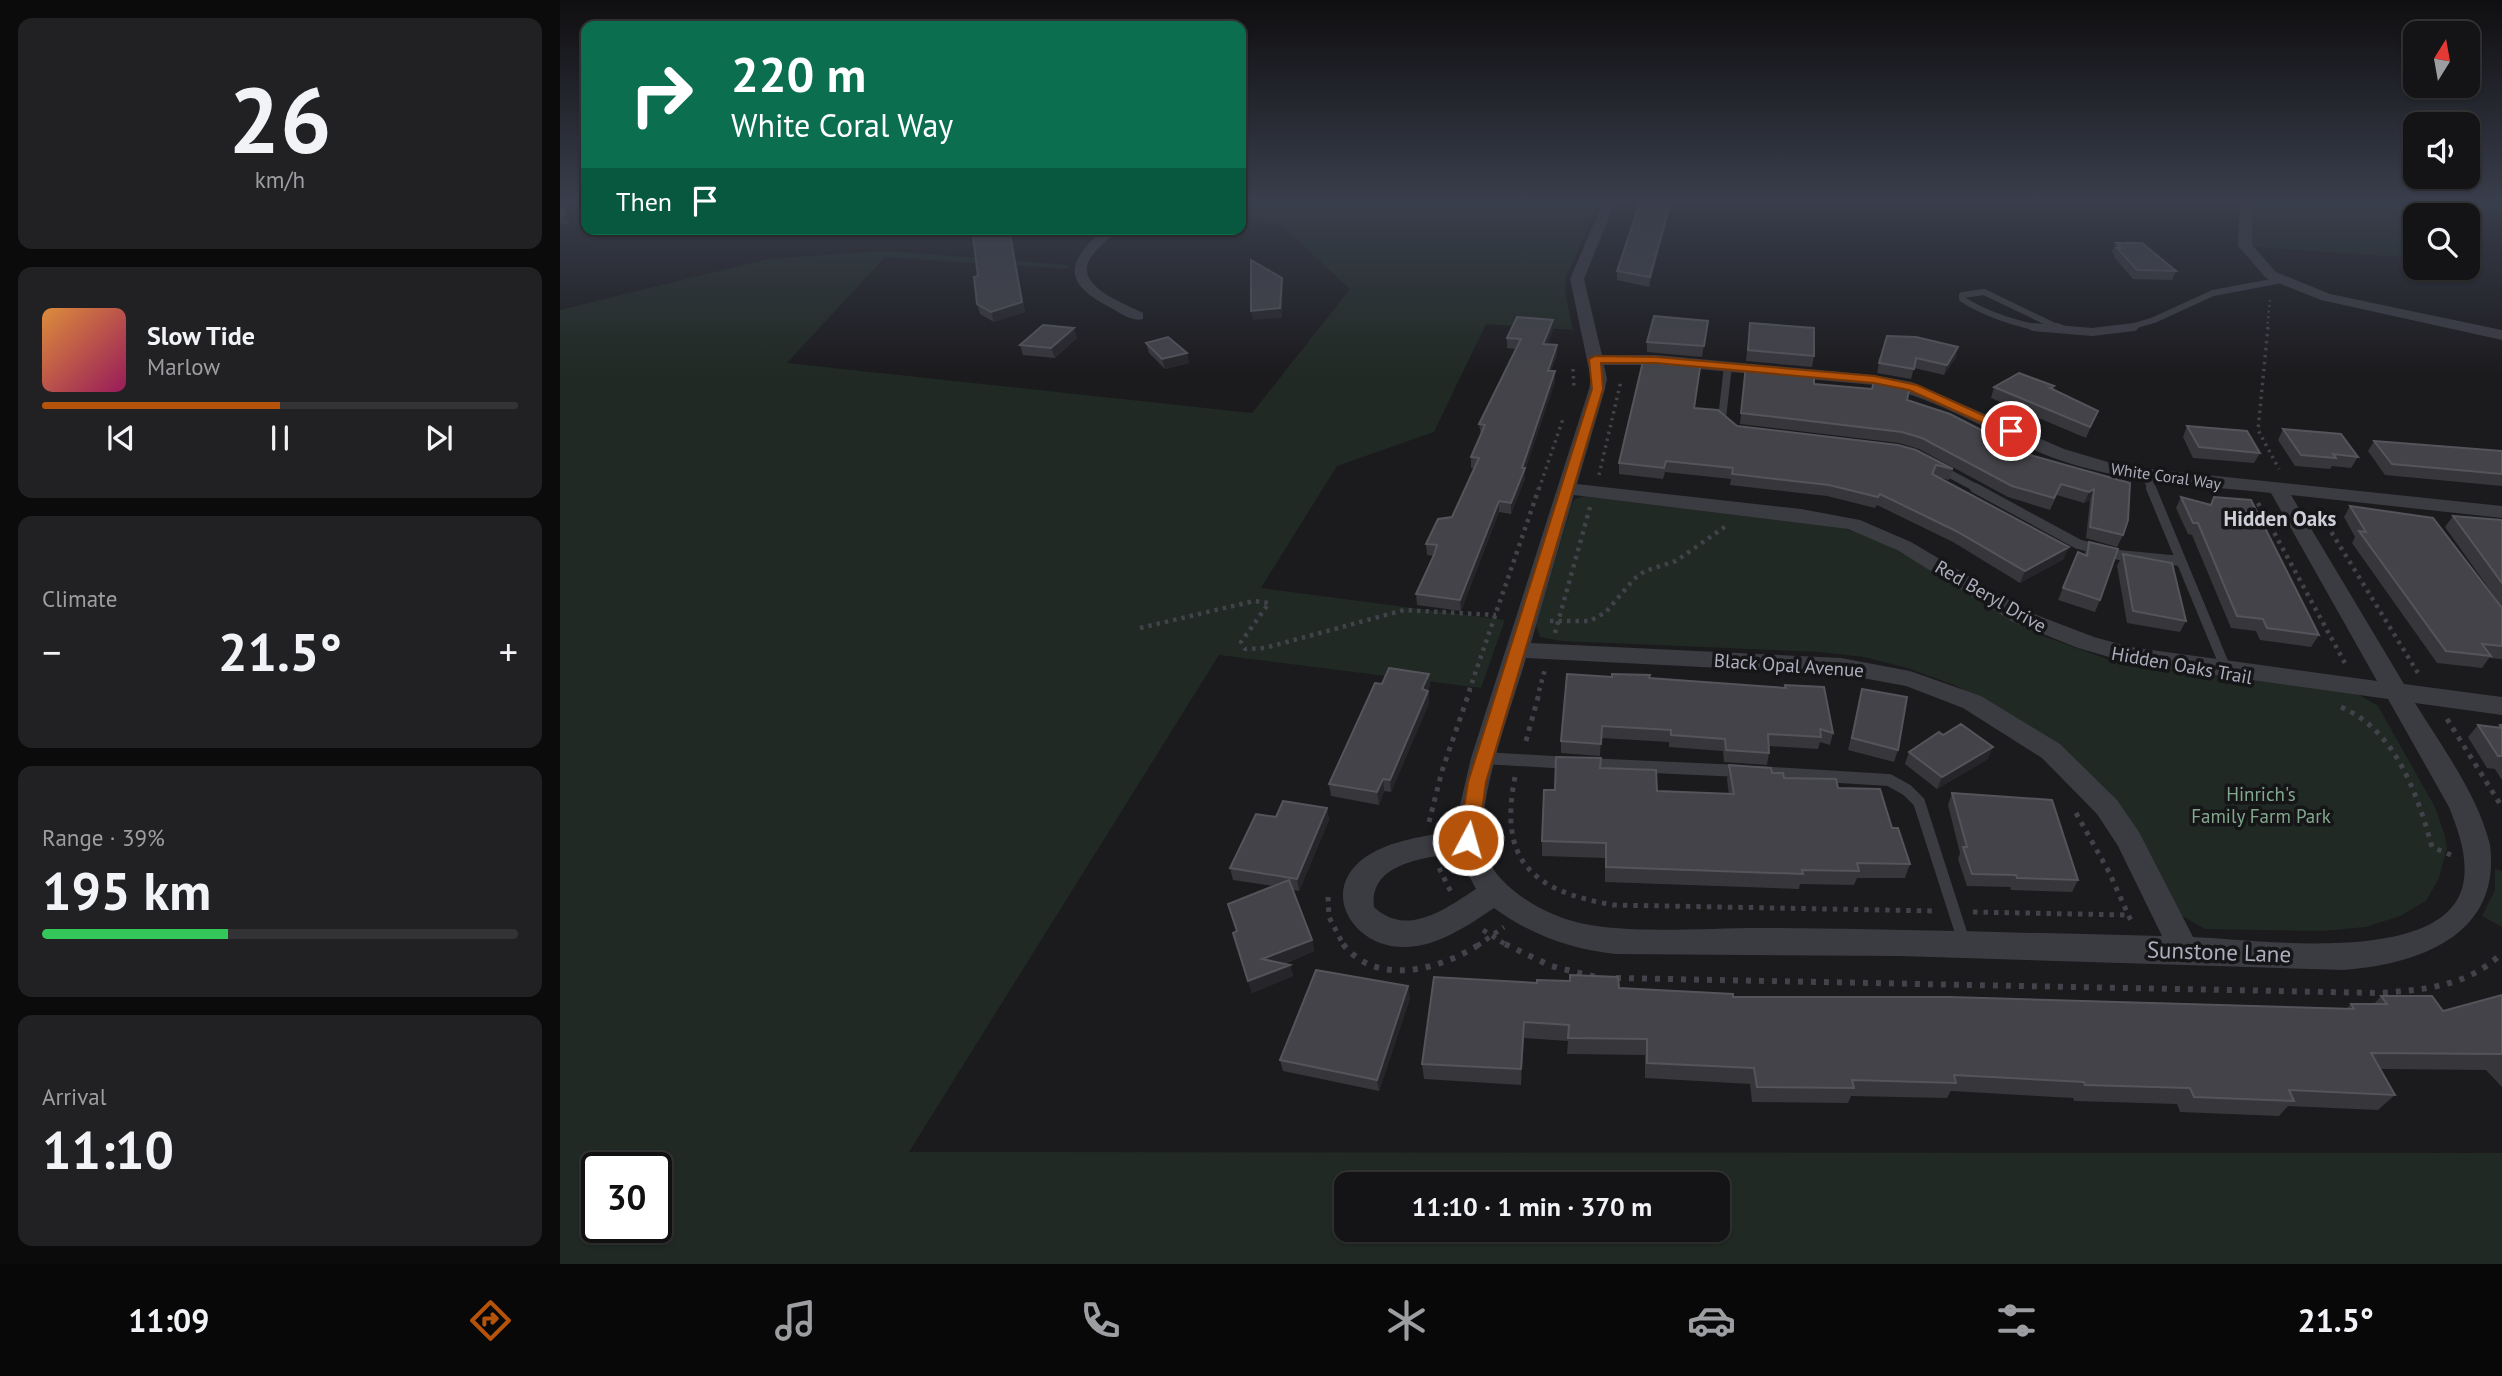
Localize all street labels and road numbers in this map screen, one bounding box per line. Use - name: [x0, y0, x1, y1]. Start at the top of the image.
- street label: White Coral Way: [2110, 458, 2223, 494]
- street label: Red Beryl Drive: [1931, 554, 2051, 638]
- street label: Hidden Oaks Trail: [2110, 641, 2255, 689]
- street label: Black Opal Avenue: [1713, 648, 1865, 682]
- street label: Sunstone Lane: [2146, 934, 2292, 969]

